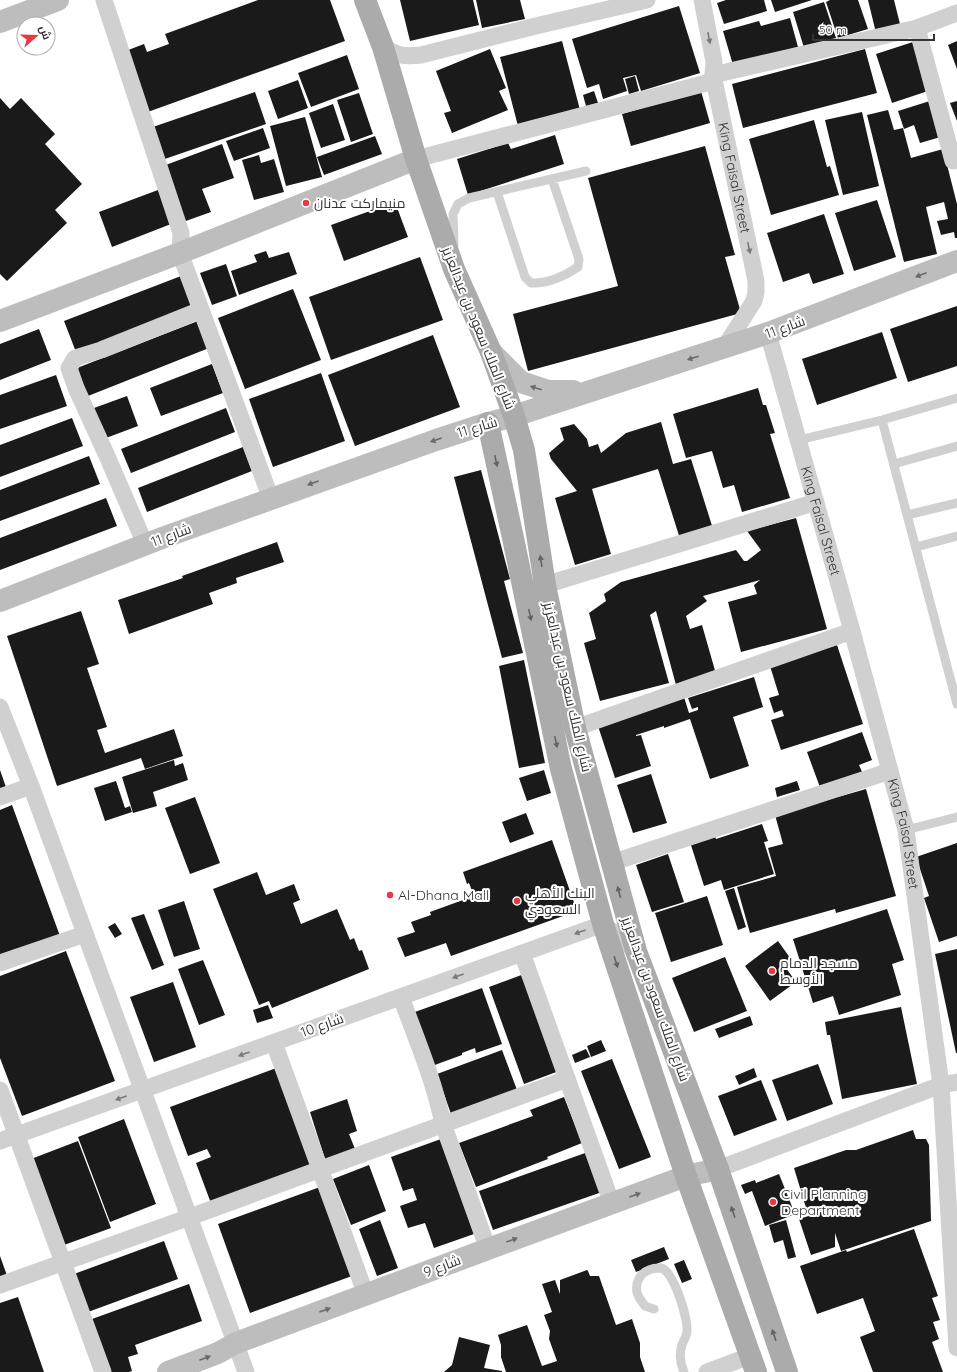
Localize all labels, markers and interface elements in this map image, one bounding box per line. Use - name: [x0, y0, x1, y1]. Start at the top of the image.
- north arrow: [16, 16, 56, 56]
- scale bar: [813, 16, 934, 42]
- text: 50 m: [819, 22, 847, 37]
- text: ش: [36, 24, 54, 42]
- one-way arrow: [707, 32, 713, 44]
- street label: King Faisal Street: [714, 121, 755, 235]
- place label: منيماركت عدنان: [314, 194, 405, 212]
- marker: منيماركت عدنان: [301, 198, 311, 208]
- one-way arrow: [747, 242, 753, 254]
- street label: شارع الملك سعود بن عبدالعزيز: [438, 243, 520, 412]
- one-way arrow: [914, 273, 926, 279]
- street label: شارع 11: [763, 311, 807, 343]
- one-way arrow: [687, 355, 699, 361]
- one-way arrow: [530, 385, 542, 391]
- street label: شارع 11: [455, 412, 499, 442]
- one-way arrow: [430, 437, 442, 443]
- one-way arrow: [494, 455, 500, 467]
- street label: King Faisal Street: [797, 464, 845, 578]
- one-way arrow: [307, 481, 319, 487]
- street label: شارع 11: [149, 519, 193, 551]
- one-way arrow: [538, 555, 544, 567]
- street label: شارع الملك سعود بن عبدالعزيز: [539, 599, 596, 774]
- one-way arrow: [527, 609, 533, 621]
- one-way arrow: [553, 736, 559, 749]
- street label: King Faisal Street: [883, 776, 923, 891]
- place label: البنك الأهلي السعودي: [525, 884, 595, 921]
- one-way arrow: [616, 885, 622, 897]
- place label: Al-Dhana Mall: [398, 886, 489, 904]
- marker: Al-Dhana Mall: [385, 890, 395, 900]
- marker: البنك الأهلي السعودي: [512, 896, 522, 906]
- street label: شارع الملك سعود بن عبدالعزيز: [617, 913, 694, 1084]
- one-way arrow: [574, 929, 586, 935]
- place label: مسجد الدمام الأوسط: [780, 954, 858, 988]
- one-way arrow: [613, 957, 619, 969]
- marker: مسجد الدمام الأوسط: [767, 966, 777, 976]
- one-way arrow: [452, 973, 464, 979]
- street label: شارع 10: [298, 1009, 346, 1041]
- one-way arrow: [237, 1051, 249, 1057]
- one-way arrow: [115, 1095, 127, 1101]
- place label: Civil Planning Department: [781, 1185, 867, 1219]
- one-way arrow: [629, 1192, 641, 1198]
- marker: Civil Planning Department: [768, 1197, 778, 1207]
- one-way arrow: [729, 1205, 735, 1217]
- one-way arrow: [507, 1236, 519, 1242]
- street label: شارع 9: [421, 1251, 463, 1281]
- one-way arrow: [320, 1307, 332, 1313]
- one-way arrow: [771, 1329, 777, 1341]
- one-way arrow: [199, 1355, 211, 1361]

